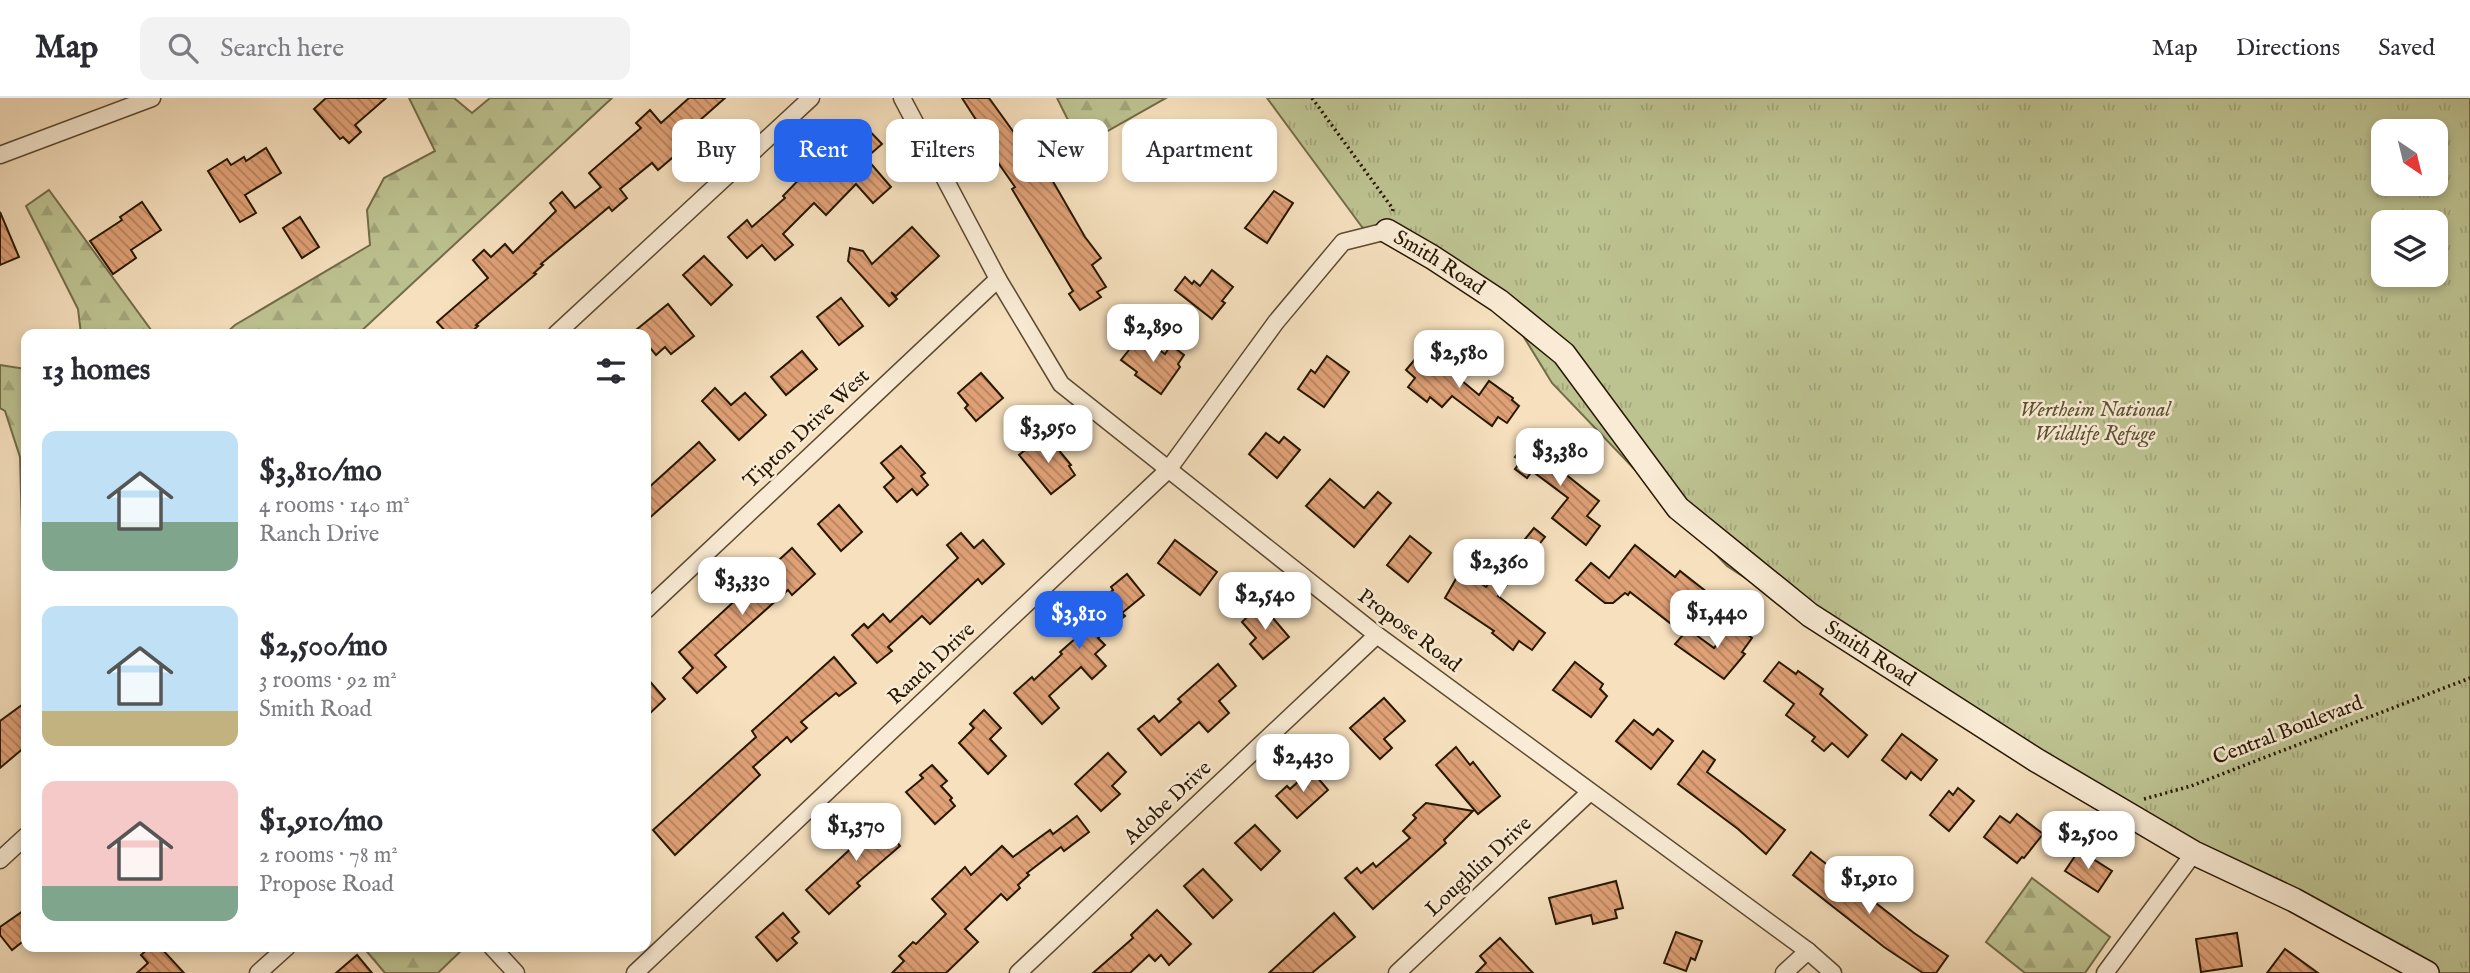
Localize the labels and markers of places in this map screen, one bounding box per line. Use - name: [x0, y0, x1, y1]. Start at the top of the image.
- pin: $2,890: [1096, 304, 1210, 364]
- pin: $2,580: [1402, 330, 1516, 390]
- pin: $3,950: [991, 406, 1105, 465]
- pin: $3,380: [1503, 428, 1617, 488]
- pin: $2,360: [1442, 540, 1556, 599]
- pin: $3,330: [685, 558, 799, 617]
- pin: $2,540: [1208, 573, 1322, 632]
- pin: $1,440: [1660, 590, 1774, 650]
- pin: $3,810: [1022, 592, 1136, 651]
- pin: $2,430: [1246, 734, 1360, 794]
- pin: $1,370: [799, 804, 913, 863]
- pin: $2,500: [2031, 812, 2145, 871]
- pin: $1,910: [1812, 856, 1926, 916]

